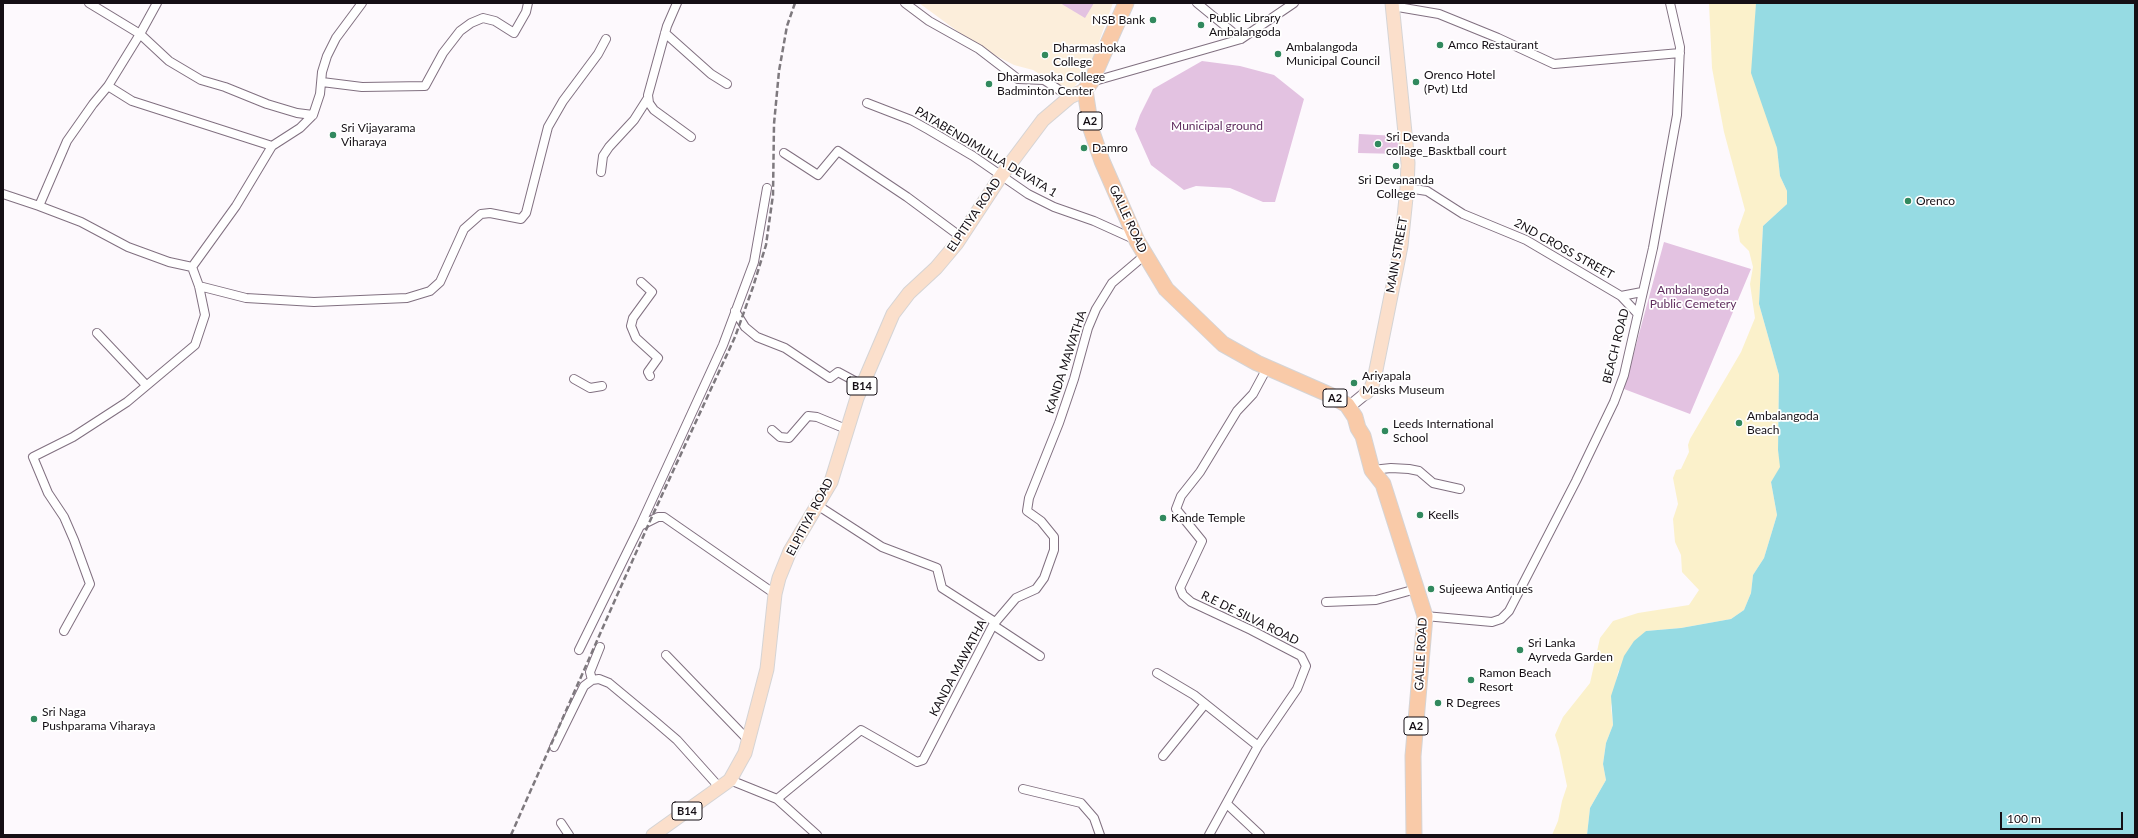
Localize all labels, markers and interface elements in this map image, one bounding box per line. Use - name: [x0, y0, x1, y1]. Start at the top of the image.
- place label: Public Library Ambalangoda: [1209, 11, 1281, 39]
- place label: NSB Bank: [1092, 13, 1145, 27]
- marker: NSB Bank: [1148, 15, 1158, 25]
- marker: Public Library Ambalangoda: [1196, 20, 1206, 30]
- place label: Amco Restaurant: [1448, 38, 1538, 52]
- place label: Ambalangoda Municipal Council: [1286, 40, 1380, 68]
- marker: Amco Restaurant: [1435, 40, 1445, 50]
- place label: Dharmashoka College: [1053, 41, 1126, 69]
- marker: Ambalangoda Municipal Council: [1273, 49, 1283, 59]
- marker: Dharmashoka College: [1040, 50, 1050, 60]
- place label: Orenco Hotel (Pvt) Ltd: [1424, 68, 1495, 96]
- place label: Dharmasoka College Badminton Center: [997, 70, 1105, 98]
- marker: Orenco Hotel (Pvt) Ltd: [1411, 77, 1421, 87]
- marker: Dharmasoka College Badminton Center: [984, 79, 994, 89]
- street label: PATABENDIMULLA DEVATA 1: [912, 104, 1060, 200]
- road number: A2: [1078, 112, 1102, 130]
- park label: Municipal ground: [1171, 119, 1263, 133]
- place label: Sri Vijayarama Viharaya: [341, 121, 416, 149]
- marker: Sri Vijayarama Viharaya: [328, 130, 338, 140]
- place label: Sri Devanda collage_Basktball court: [1386, 130, 1506, 158]
- marker: Sri Devanda collage_Basktball court: [1373, 139, 1383, 149]
- place label: Damro: [1092, 141, 1128, 155]
- marker: Damro: [1079, 143, 1089, 153]
- marker: Sri Devananda College: [1391, 161, 1401, 171]
- place label: Sri Devananda College: [1358, 173, 1434, 201]
- street label: ELPITIYA ROAD: [944, 175, 1004, 255]
- street label: GALLE ROAD: [1106, 183, 1150, 255]
- place label: Orenco: [1916, 194, 1955, 208]
- marker: Orenco: [1903, 196, 1913, 206]
- street label: MAIN STREET: [1383, 216, 1411, 294]
- street label: 2ND CROSS STREET: [1512, 216, 1616, 282]
- park label: Ambalangoda Public Cemetery: [1650, 283, 1736, 311]
- street label: BEACH ROAD: [1600, 307, 1632, 385]
- street label: KANDA MAWATHA: [1043, 309, 1089, 415]
- place label: Ariyapala Masks Museum: [1362, 369, 1444, 397]
- road number: B14: [847, 377, 877, 395]
- marker: Ariyapala Masks Museum: [1349, 378, 1359, 388]
- road number: A2: [1323, 389, 1347, 407]
- place label: Ambalangoda Beach: [1747, 409, 1819, 437]
- place label: Leeds International School: [1393, 417, 1494, 445]
- marker: Ambalangoda Beach: [1734, 418, 1744, 428]
- marker: Leeds International School: [1380, 426, 1390, 436]
- street label: ELPITIYA ROAD: [783, 476, 837, 558]
- place label: Keells: [1428, 508, 1459, 522]
- marker: Keells: [1415, 510, 1425, 520]
- place label: Kande Temple: [1171, 511, 1245, 525]
- marker: Kande Temple: [1158, 513, 1168, 523]
- place label: Sujeewa Antiques: [1439, 582, 1533, 596]
- marker: Sujeewa Antiques: [1426, 584, 1436, 594]
- street label: R.E DE SILVA ROAD: [1199, 588, 1301, 648]
- street label: KANDA MAWATHA: [926, 617, 990, 719]
- street label: GALLE ROAD: [1412, 617, 1430, 691]
- place label: Sri Lanka Ayrveda Garden: [1528, 636, 1613, 664]
- marker: Sri Lanka Ayrveda Garden: [1515, 645, 1525, 655]
- place label: Ramon Beach Resort: [1479, 666, 1551, 694]
- marker: Ramon Beach Resort: [1466, 675, 1476, 685]
- place label: R Degrees: [1446, 696, 1500, 710]
- marker: R Degrees: [1433, 698, 1443, 708]
- place label: Sri Naga Pushparama Viharaya: [42, 705, 155, 733]
- marker: Sri Naga Pushparama Viharaya: [29, 714, 39, 724]
- road number: A2: [1404, 717, 1428, 735]
- road number: B14: [672, 802, 702, 820]
- scale bar: [2002, 804, 2125, 830]
- text: 100 m: [2007, 811, 2041, 826]

